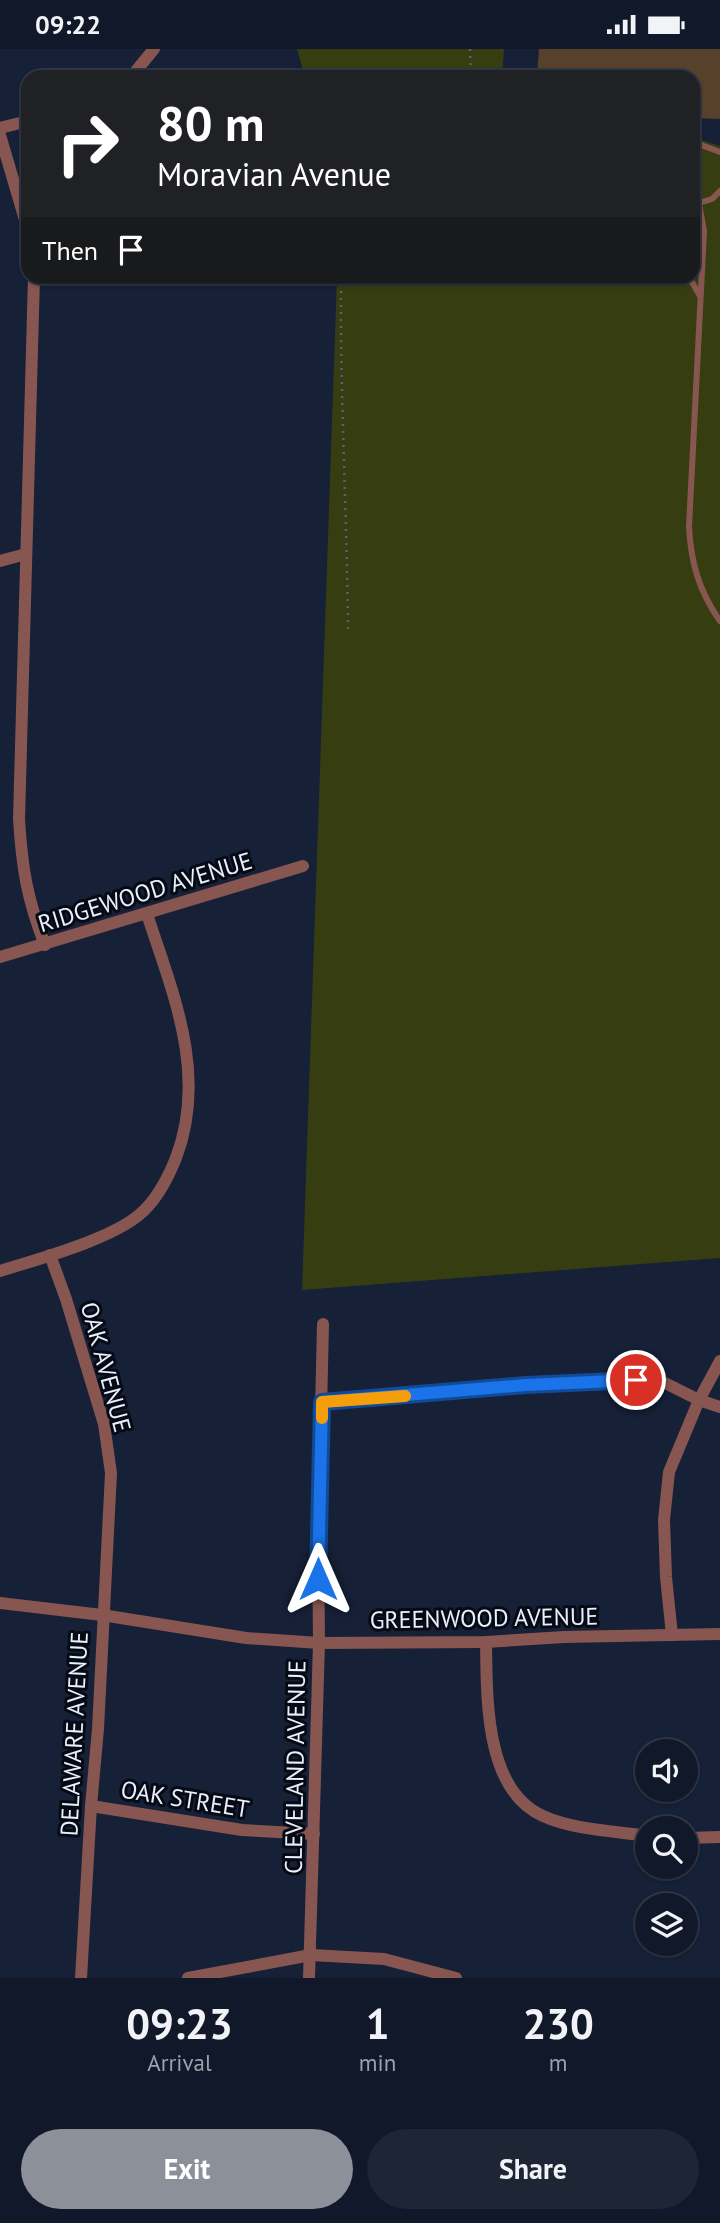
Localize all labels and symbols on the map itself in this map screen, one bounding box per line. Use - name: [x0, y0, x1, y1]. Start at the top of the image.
- street label: RIDGEWOOD AVENUE: [34, 845, 256, 939]
- street label: OAK AVENUE: [74, 1298, 138, 1436]
- pin: [606, 1350, 666, 1410]
- position arrow: [281, 1542, 355, 1616]
- street label: GREENWOOD AVENUE: [369, 1601, 599, 1635]
- street label: DELAWARE AVENUE: [53, 1631, 95, 1837]
- street label: CLEVELAND AVENUE: [278, 1660, 312, 1874]
- street label: OAK STREET: [119, 1774, 251, 1824]

